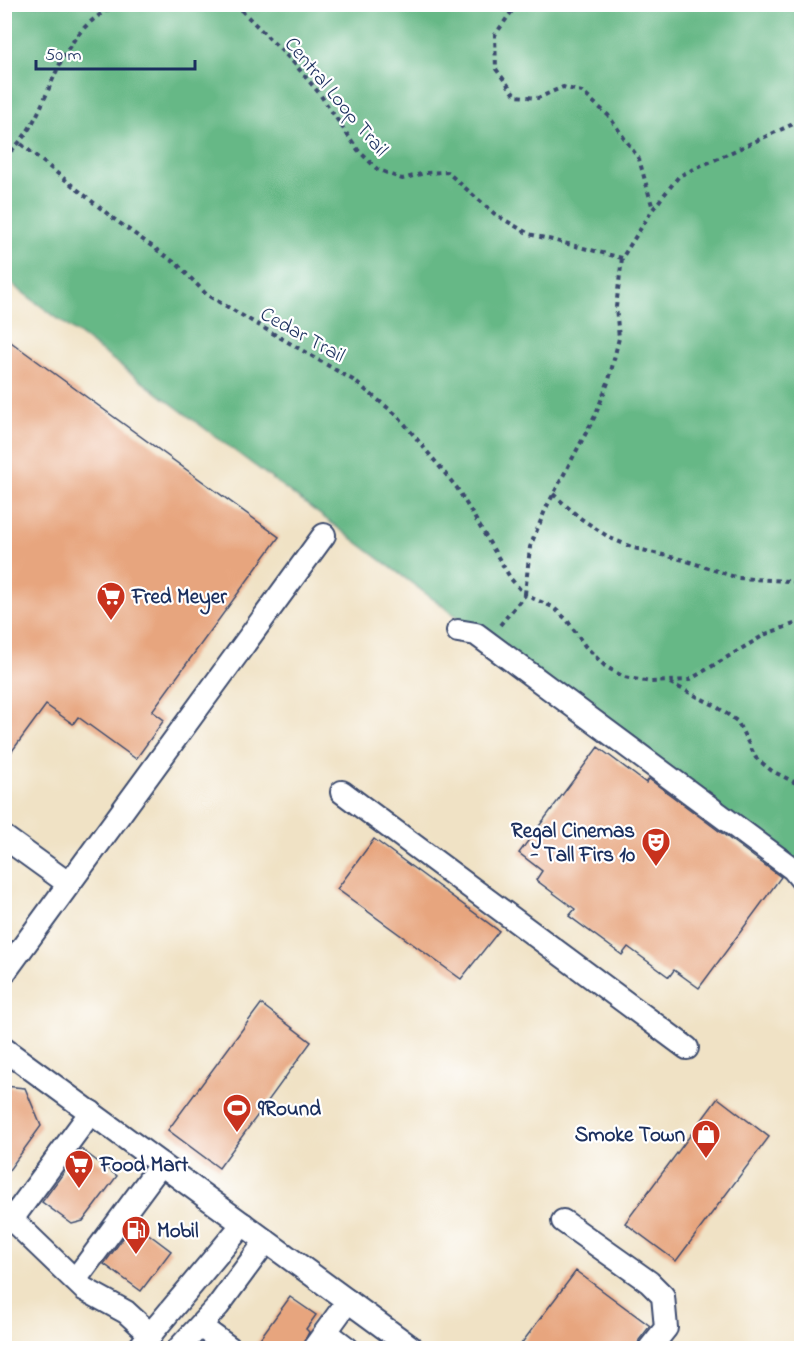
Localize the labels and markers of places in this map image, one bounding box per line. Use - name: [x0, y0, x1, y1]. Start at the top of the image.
- supermarket icon: Fred Meyer: [95, 580, 127, 622]
- place label: Fred Meyer: [131, 583, 227, 615]
- place label: Regal Cinemas - Tall Firs 10: [511, 817, 635, 871]
- theatre icon: Regal Cinemas - Tall Firs 10: [640, 826, 672, 868]
- sports icon: 9Round: [221, 1092, 253, 1134]
- place label: 9Round: [257, 1095, 321, 1125]
- shop icon: Smoke Town: [690, 1118, 722, 1160]
- place label: Smoke Town: [575, 1121, 685, 1151]
- supermarket icon: Food Mart: [63, 1148, 95, 1190]
- place label: Food Mart: [99, 1151, 189, 1181]
- fuel station icon: Mobil: [120, 1214, 152, 1256]
- place label: Mobil: [157, 1217, 199, 1247]

